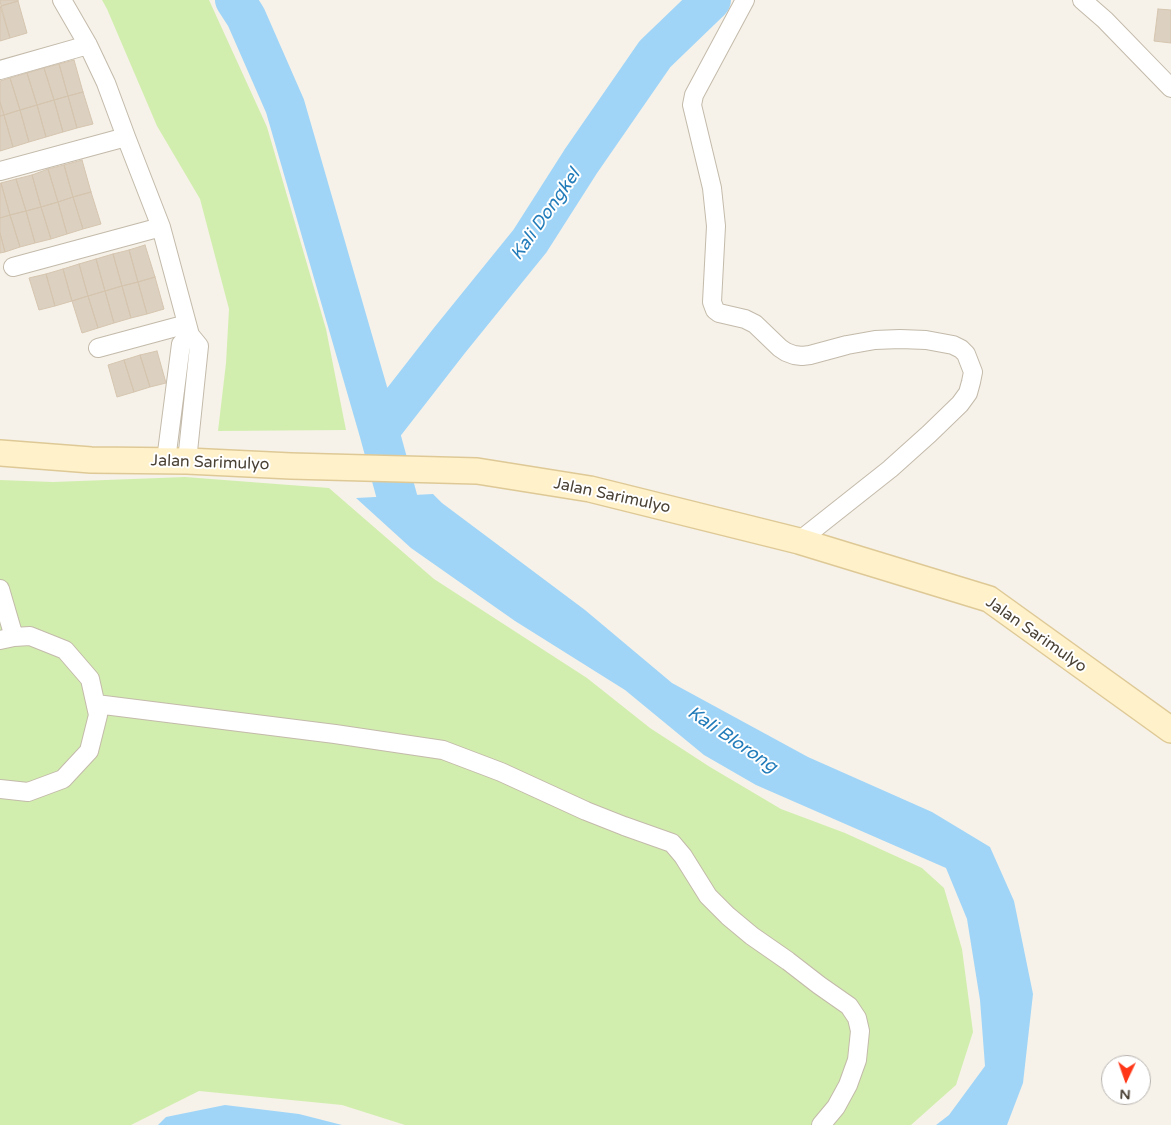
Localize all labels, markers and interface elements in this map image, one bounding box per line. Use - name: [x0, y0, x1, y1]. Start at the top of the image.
- water label: Kali Dongkel: [507, 165, 585, 265]
- street label: Jalan Sarimulyo: [150, 451, 270, 475]
- street label: Jalan Sarimulyo: [552, 474, 672, 518]
- street label: Jalan Sarimulyo: [982, 593, 1090, 677]
- water label: Kali Blorong: [683, 702, 781, 778]
- north arrow: [1101, 1055, 1151, 1105]
- text: N: [1119, 1086, 1131, 1103]

